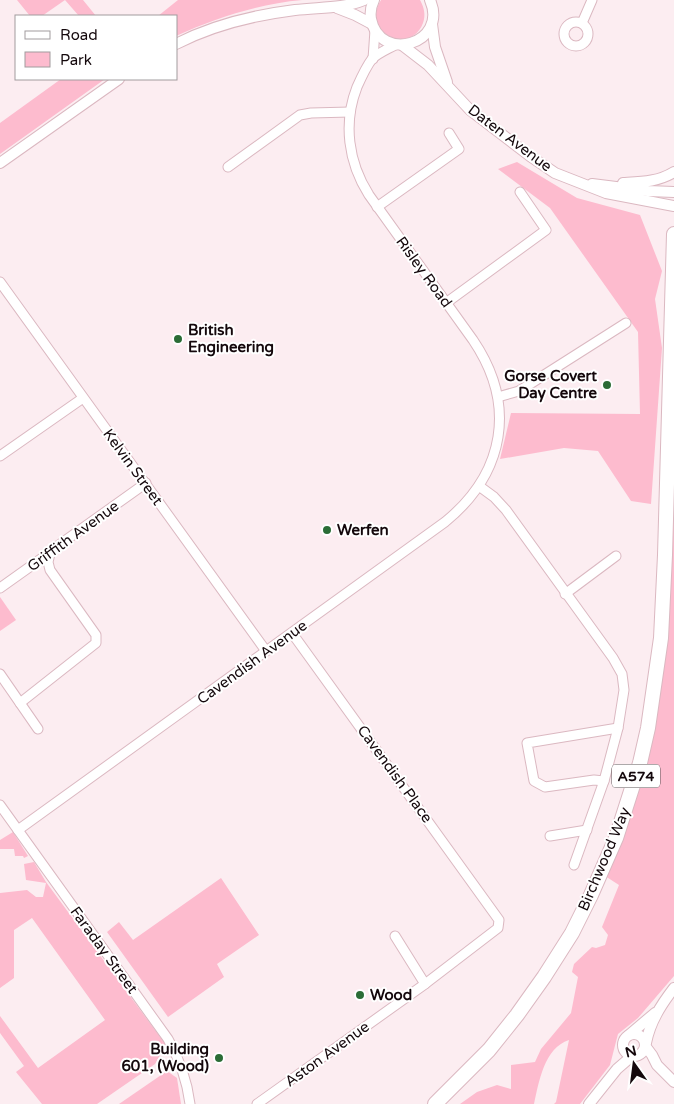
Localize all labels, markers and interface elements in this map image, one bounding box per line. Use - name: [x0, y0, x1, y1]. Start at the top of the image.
- legend: [15, 15, 178, 80]
- text: Road: [60, 26, 98, 44]
- text: Park: [60, 51, 92, 69]
- street label: Daten Avenue: [465, 101, 555, 175]
- street label: Risley Road: [392, 233, 456, 311]
- place label: British Engineering: [188, 321, 274, 357]
- marker: British Engineering: [172, 333, 184, 345]
- place label: Gorse Covert Day Centre: [504, 367, 597, 403]
- marker: Gorse Covert Day Centre: [601, 379, 613, 391]
- street label: Kelvin Street: [99, 425, 167, 509]
- street label: Griffith Avenue: [24, 497, 122, 575]
- place label: Werfen: [337, 521, 389, 539]
- marker: Werfen: [321, 524, 333, 536]
- street label: Cavendish Avenue: [194, 616, 310, 708]
- street label: Cavendish Place: [354, 722, 436, 826]
- road number: A574: [612, 764, 660, 788]
- street label: Birchwood Way: [574, 804, 634, 914]
- street label: Faraday Street: [66, 903, 142, 997]
- place label: Wood: [370, 986, 412, 1004]
- marker: Wood: [354, 989, 366, 1001]
- street label: Aston Avenue: [281, 1017, 373, 1091]
- north arrow: [609, 1039, 659, 1089]
- place label: Building 601, (Wood): [121, 1040, 209, 1075]
- text: N: [623, 1042, 638, 1061]
- marker: Building 601, (Wood): [213, 1052, 225, 1064]

